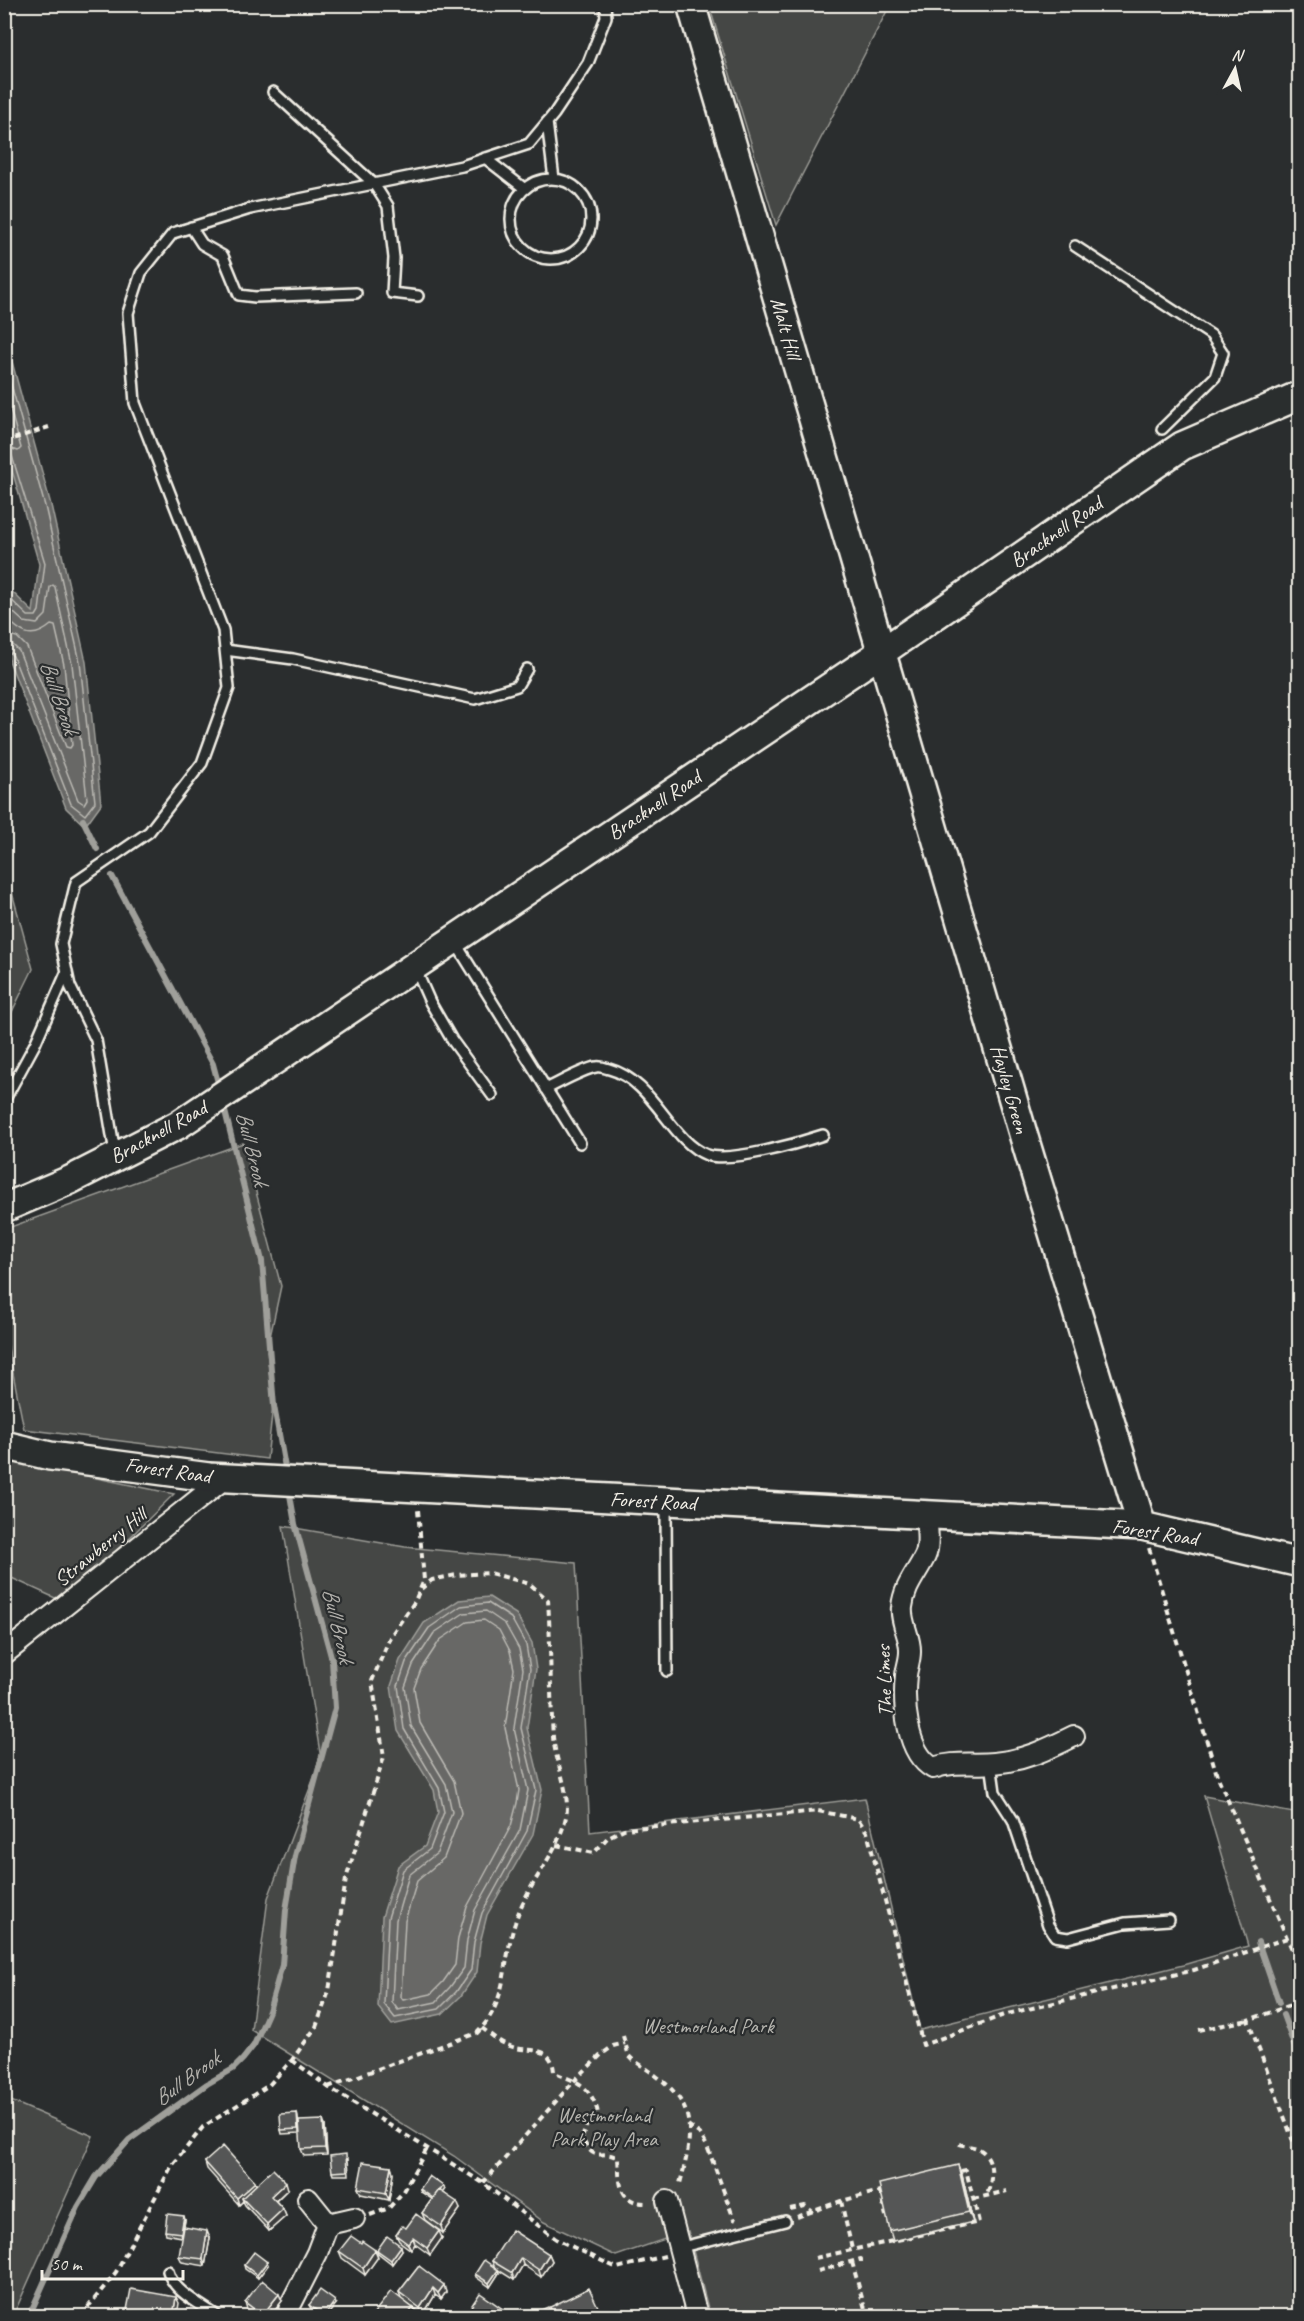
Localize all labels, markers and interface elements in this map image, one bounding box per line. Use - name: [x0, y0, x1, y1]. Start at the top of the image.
- north arrow: [1205, 39, 1265, 99]
- text: N: [1231, 45, 1246, 66]
- street label: Malt Hill: [765, 294, 808, 365]
- street label: Bracknell Road: [1005, 489, 1110, 573]
- water label: Bull Brook: [34, 657, 86, 741]
- street label: Bracknell Road: [602, 762, 709, 846]
- street label: Hayley Green: [985, 1042, 1035, 1137]
- street label: Bracknell Road: [105, 1093, 214, 1169]
- water label: Bull Brook: [229, 1108, 276, 1192]
- street label: Forest Road: [124, 1451, 216, 1489]
- street label: Forest Road: [609, 1486, 700, 1516]
- street label: Strawberry Hill: [49, 1500, 154, 1592]
- street label: Forest Road: [1110, 1512, 1203, 1552]
- water label: Bull Brook: [316, 1585, 361, 1669]
- street label: The Limes: [870, 1643, 898, 1717]
- park label: Westmorland Park: [642, 2013, 775, 2039]
- water label: Bull Brook: [148, 2043, 228, 2112]
- park label: Westmorland Park Play Area: [551, 2102, 659, 2152]
- scale bar: [42, 2243, 183, 2281]
- text: 50 m: [51, 2253, 84, 2275]

